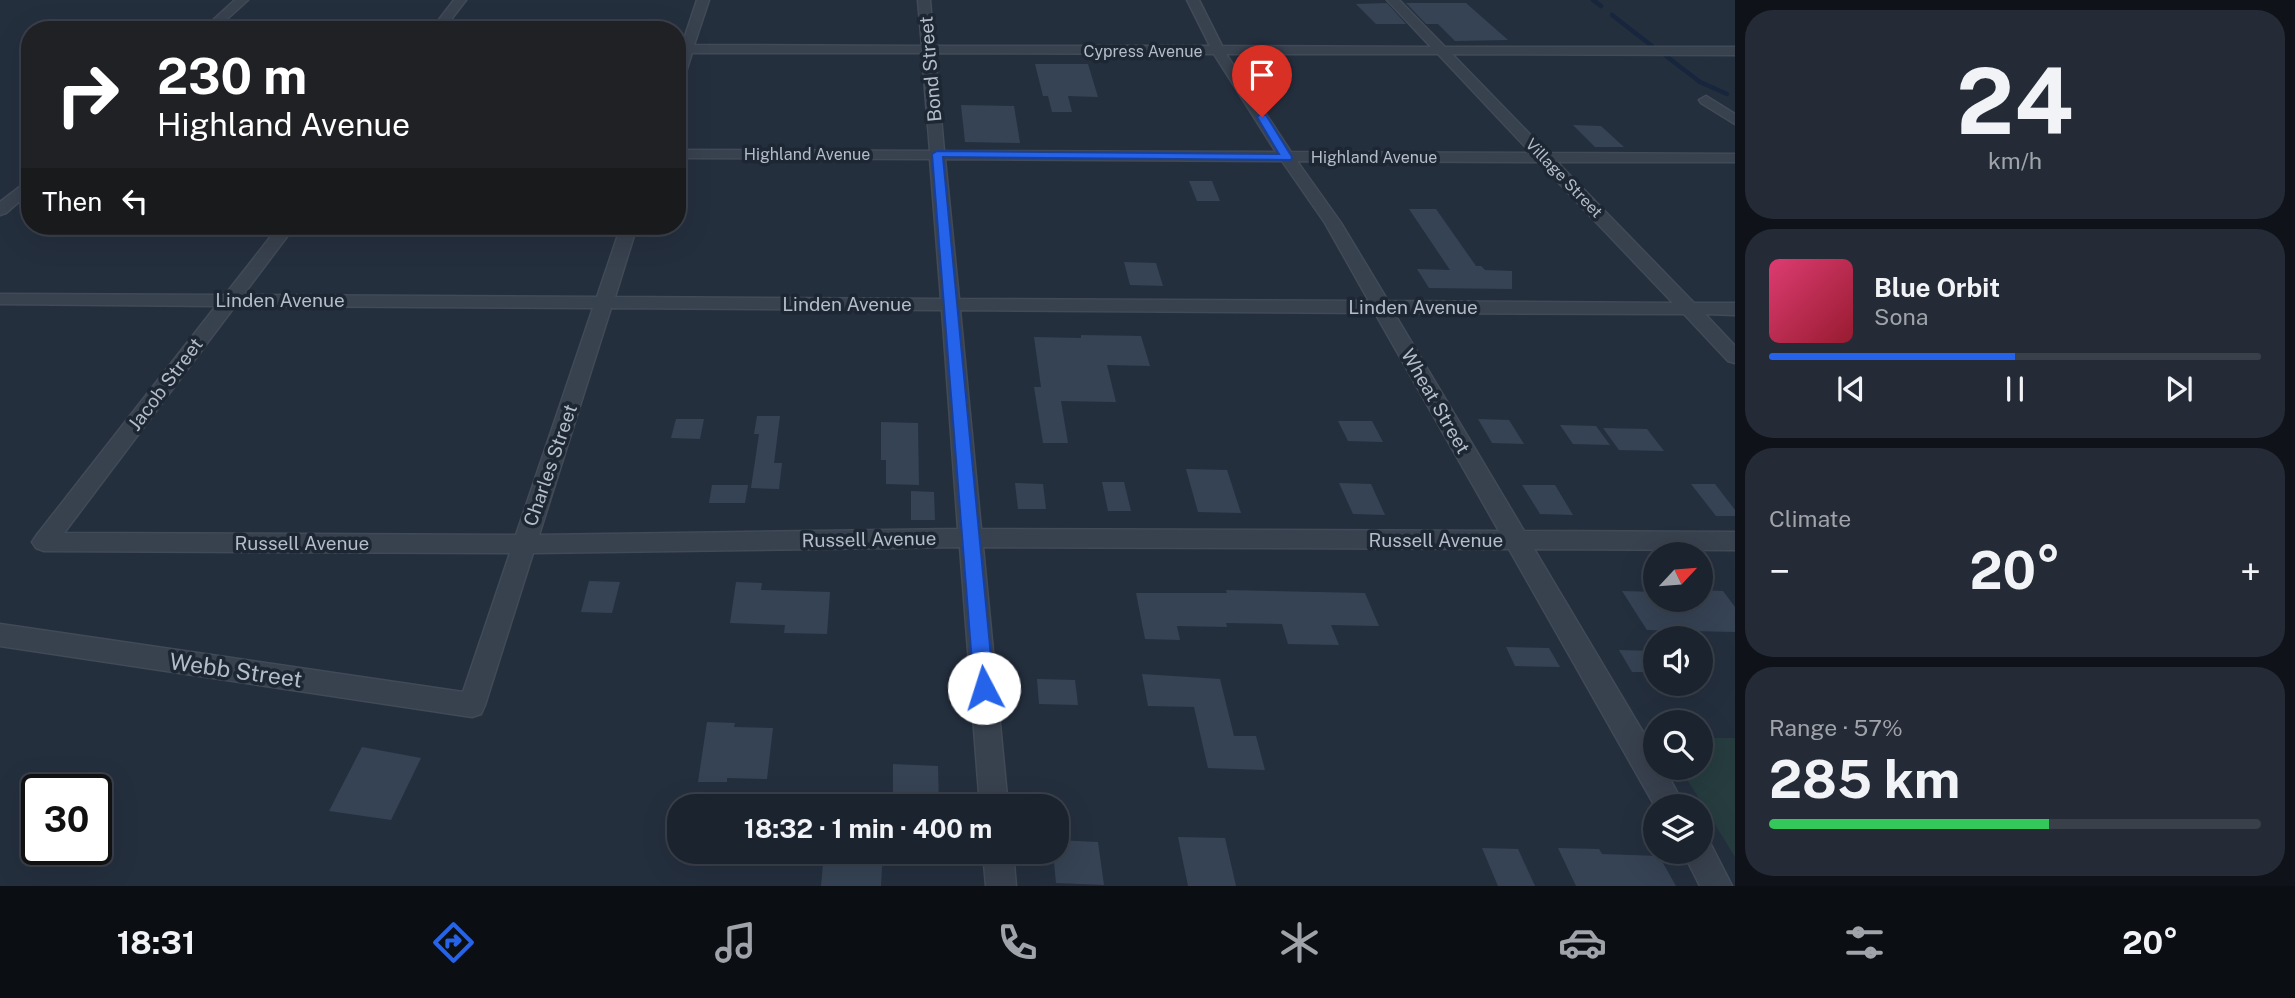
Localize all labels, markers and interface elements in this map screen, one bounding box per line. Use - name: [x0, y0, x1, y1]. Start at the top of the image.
- street label: Bond Street: [914, 15, 946, 123]
- street label: Cypress Avenue: [1083, 42, 1203, 61]
- pin: [1232, 45, 1292, 117]
- text: 230 m: [157, 47, 307, 105]
- text: 24: [1956, 48, 2074, 154]
- icon: right: [42, 49, 133, 140]
- icon: arrive: [1243, 56, 1281, 94]
- text: Highland Avenue: [157, 106, 410, 143]
- street label: Village Street: [1522, 135, 1606, 221]
- street label: Highland Avenue: [744, 145, 870, 164]
- text: km/h: [1988, 147, 2042, 174]
- street label: Highland Avenue: [1311, 148, 1437, 167]
- icon: left: [116, 182, 154, 220]
- text: Then: [42, 186, 102, 217]
- text: Blue Orbit: [1874, 272, 2000, 303]
- street label: Linden Avenue: [215, 289, 345, 311]
- street label: Linden Avenue: [782, 293, 912, 315]
- street label: Linden Avenue: [1348, 296, 1478, 318]
- text: Sona: [1874, 303, 1928, 330]
- street label: Jacob Street: [123, 333, 207, 435]
- street label: Wheat Street: [1397, 345, 1475, 457]
- icon: previous: [1832, 370, 1870, 408]
- icon: pause: [1996, 370, 2034, 408]
- icon: next: [2160, 370, 2198, 408]
- street label: Charles Street: [519, 401, 581, 529]
- text: Climate: [1769, 505, 1851, 532]
- street label: Russell Avenue: [801, 527, 937, 551]
- street label: Russell Avenue: [1369, 529, 1503, 551]
- street label: Russell Avenue: [235, 532, 369, 554]
- text: 20°: [1969, 540, 2061, 601]
- north arrow: [1643, 542, 1713, 612]
- map controls: [1643, 542, 1713, 864]
- text: −: [1769, 549, 1790, 594]
- text: +: [2240, 549, 2261, 594]
- button: sound: [1643, 626, 1713, 696]
- street label: Webb Street: [168, 647, 304, 693]
- position arrow: [947, 651, 1021, 725]
- button: search: [1643, 710, 1713, 780]
- text: Range · 57%: [1769, 714, 1903, 741]
- text: 285 km: [1769, 749, 1960, 810]
- speed limit sign: 30: [21, 774, 112, 865]
- button: layers: [1643, 794, 1713, 864]
- text: 18:32 · 1 min · 400 m: [744, 813, 992, 844]
- icon: directions: [429, 918, 478, 967]
- icon: music: [711, 918, 760, 967]
- icon: phone: [993, 918, 1042, 967]
- icon: climate: [1275, 918, 1324, 967]
- icon: car: [1558, 918, 1607, 967]
- icon: filters: [1840, 918, 1889, 967]
- text: 18:31: [117, 924, 195, 961]
- text: 20°: [2122, 924, 2178, 961]

